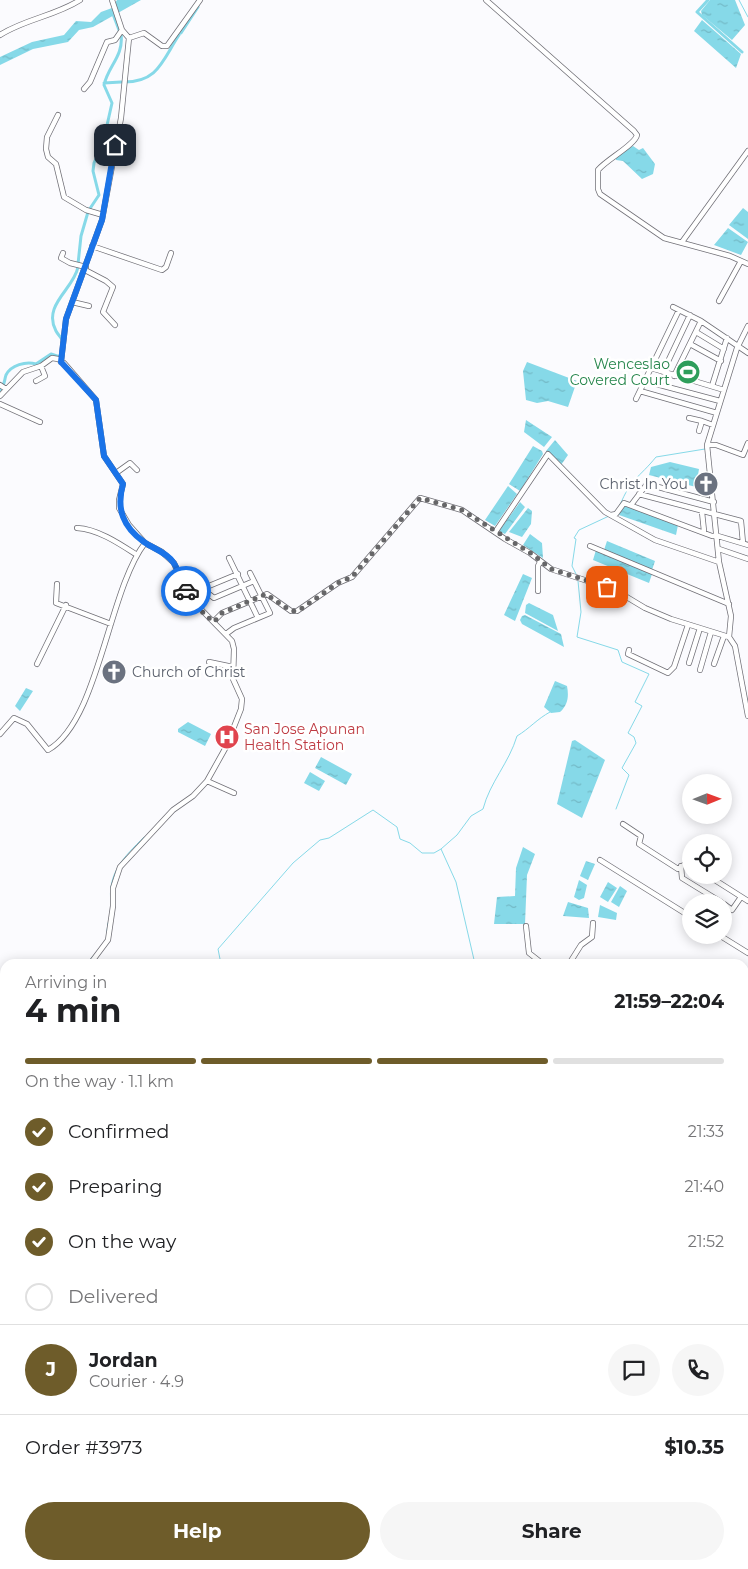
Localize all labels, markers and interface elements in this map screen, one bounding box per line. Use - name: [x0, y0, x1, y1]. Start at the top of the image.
- pin: [94, 124, 136, 166]
- icon: home: [101, 131, 129, 159]
- place label: Wenceslao Covered Court: [570, 355, 670, 389]
- sports icon: Wenceslao Covered Court: [675, 359, 701, 385]
- church icon: Christ In You: [693, 471, 719, 497]
- place label: Christ In You: [600, 475, 688, 493]
- courier: [161, 566, 211, 616]
- pin: [586, 566, 628, 608]
- icon: bag: [593, 573, 621, 601]
- icon: car: [172, 577, 200, 605]
- church icon: Church of Christ: [101, 659, 127, 685]
- place label: Church of Christ: [132, 663, 246, 681]
- place label: San Jose Apunan Health Station: [244, 720, 365, 754]
- hospital icon: San Jose Apunan Health Station: [214, 724, 240, 750]
- north arrow: [682, 774, 732, 824]
- map controls: [682, 774, 732, 944]
- button: locate: [682, 834, 732, 884]
- button: layers: [682, 894, 732, 944]
- text: Arriving in: [25, 973, 107, 992]
- text: 21:59–22:04: [614, 990, 724, 1013]
- text: 4 min: [25, 991, 121, 1030]
- text: On the way · 1.1 km: [25, 1072, 174, 1091]
- icon: check: [25, 1118, 53, 1146]
- text: Confirmed: [68, 1120, 169, 1143]
- text: 21:33: [688, 1122, 724, 1141]
- icon: check: [25, 1173, 53, 1201]
- text: Preparing: [68, 1175, 163, 1198]
- text: 21:40: [685, 1177, 724, 1196]
- icon: check: [25, 1228, 53, 1256]
- text: On the way: [68, 1230, 176, 1253]
- text: 21:52: [688, 1232, 724, 1251]
- text: Delivered: [68, 1285, 159, 1308]
- button: chat: [608, 1344, 660, 1396]
- button: phone: [672, 1344, 724, 1396]
- text: Jordan: [89, 1349, 158, 1372]
- text: J: [46, 1358, 56, 1381]
- text: Courier · 4.9: [89, 1372, 184, 1391]
- text: Order #3973: [25, 1436, 142, 1459]
- text: $10.35: [664, 1436, 724, 1459]
- button: Help: [25, 1502, 370, 1560]
- button: Share: [380, 1502, 724, 1560]

